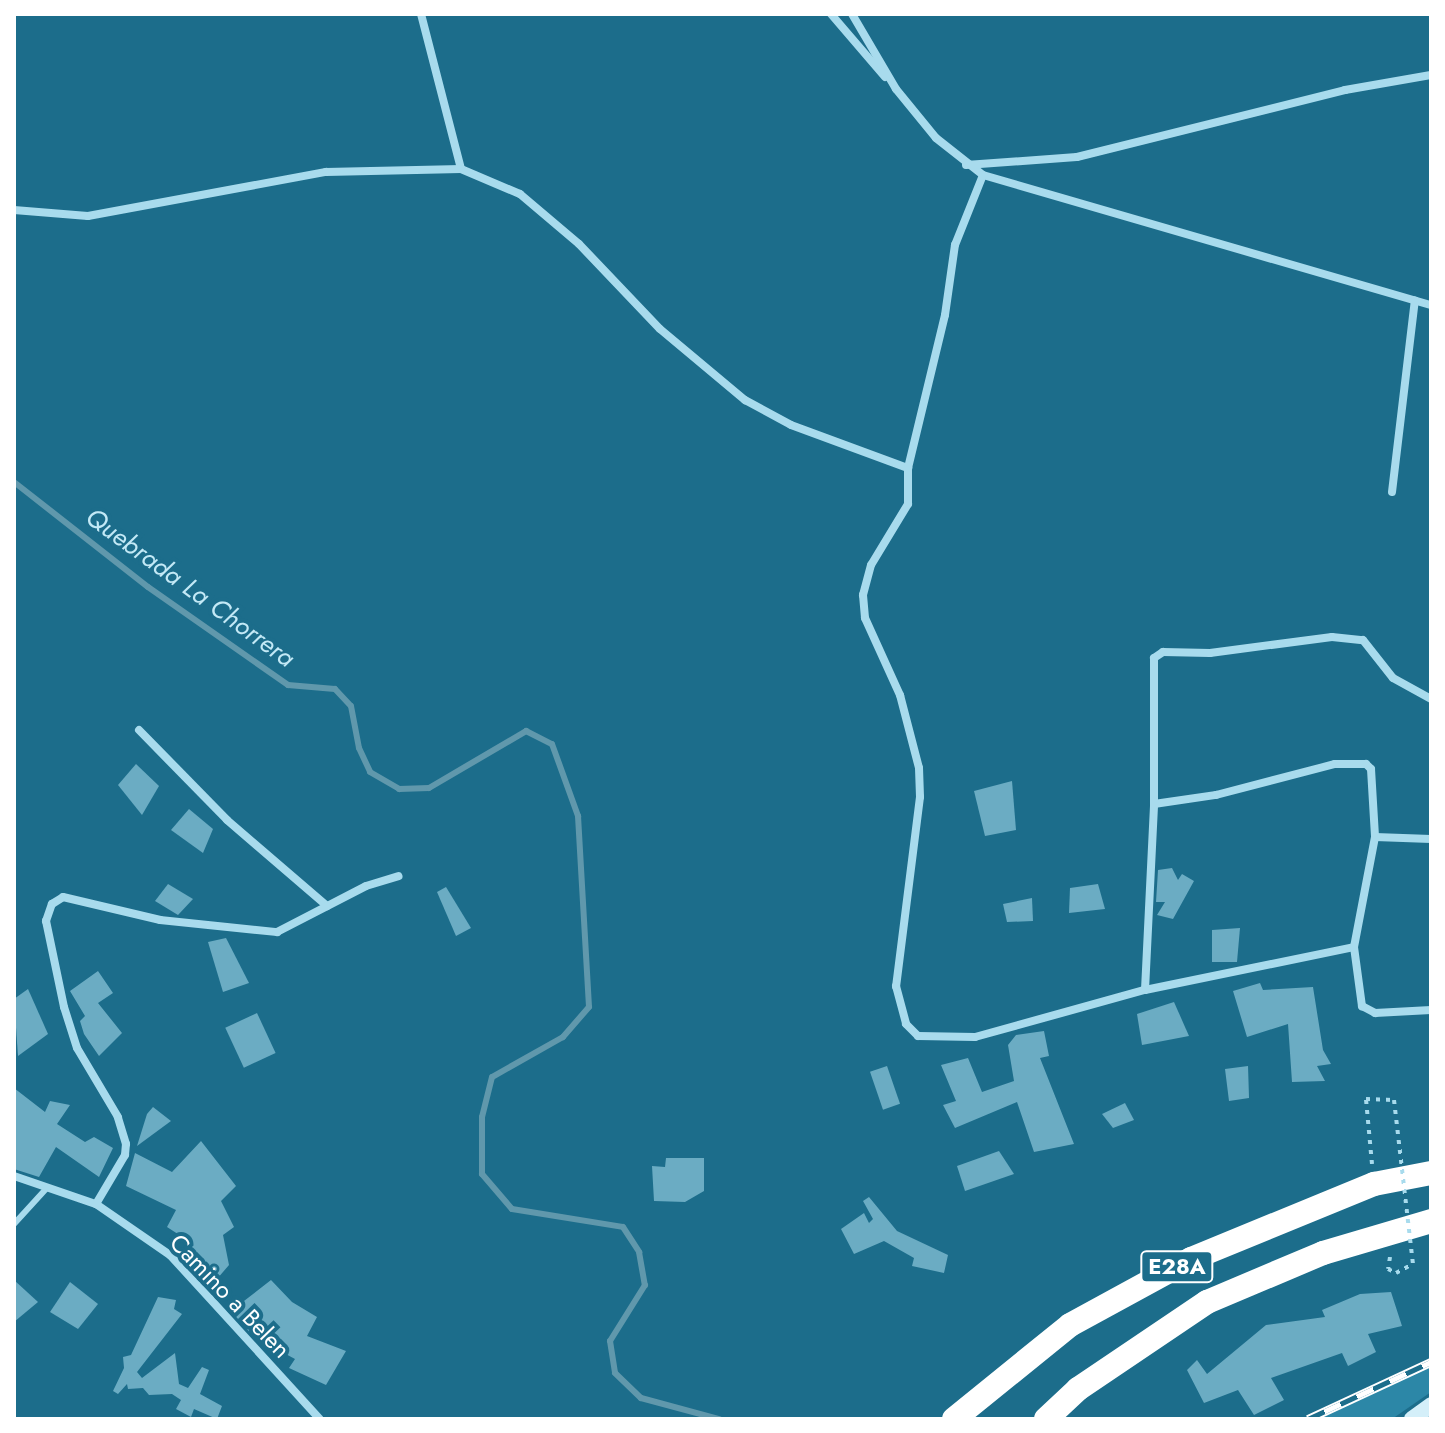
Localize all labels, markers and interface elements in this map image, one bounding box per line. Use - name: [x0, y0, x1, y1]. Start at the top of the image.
- water label: Quebrada La Chorrera: [79, 502, 301, 674]
- street label: Camino a Belen: [164, 1228, 296, 1364]
- road number: E28A: [1139, 1249, 1215, 1285]

